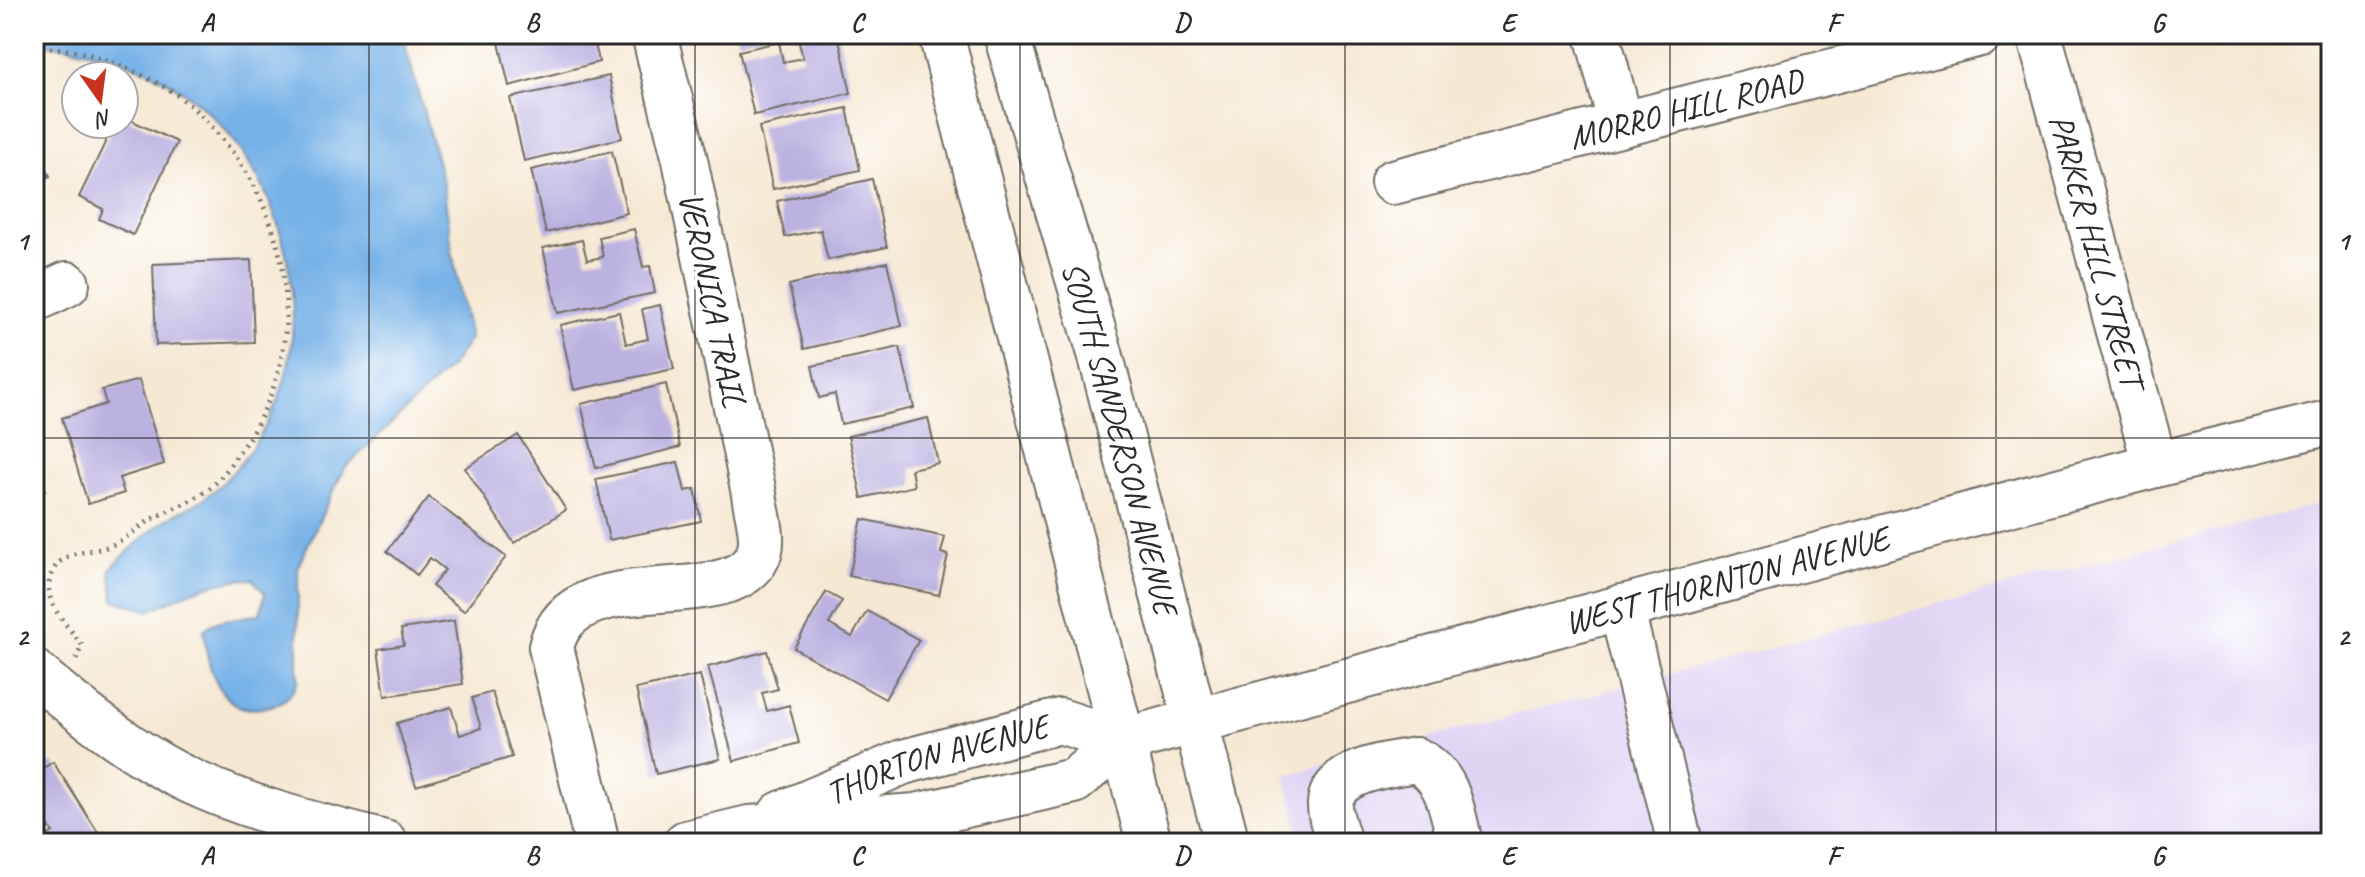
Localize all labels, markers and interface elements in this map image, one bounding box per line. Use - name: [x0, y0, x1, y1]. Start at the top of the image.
- text: A: [200, 6, 215, 39]
- text: B: [525, 6, 541, 39]
- text: C: [851, 6, 867, 39]
- text: D: [1174, 6, 1192, 39]
- text: E: [1501, 6, 1519, 39]
- text: F: [1827, 6, 1845, 39]
- text: G: [2152, 6, 2168, 39]
- street label: MORRO HILL ROAD: [1565, 58, 1809, 158]
- north arrow: [60, 60, 140, 140]
- text: N: [91, 103, 115, 134]
- street label: PARKER HILL STREET: [2040, 110, 2157, 399]
- street label: VERONICA TRAIL: [669, 188, 757, 412]
- text: 1: [16, 225, 31, 258]
- text: 1: [2337, 225, 2352, 258]
- street label: SOUTH SANDERSON AVENUE: [1053, 256, 1189, 623]
- street label: WEST THORNTON AVENUE: [1560, 515, 1897, 643]
- text: 2: [16, 620, 30, 653]
- text: 2: [2337, 620, 2351, 653]
- street label: THORTON AVENUE: [819, 702, 1057, 814]
- text: A: [200, 839, 215, 872]
- text: B: [525, 839, 541, 872]
- text: C: [851, 839, 867, 872]
- text: D: [1174, 839, 1192, 872]
- text: E: [1501, 839, 1519, 872]
- text: F: [1827, 839, 1845, 872]
- text: G: [2152, 839, 2168, 872]

